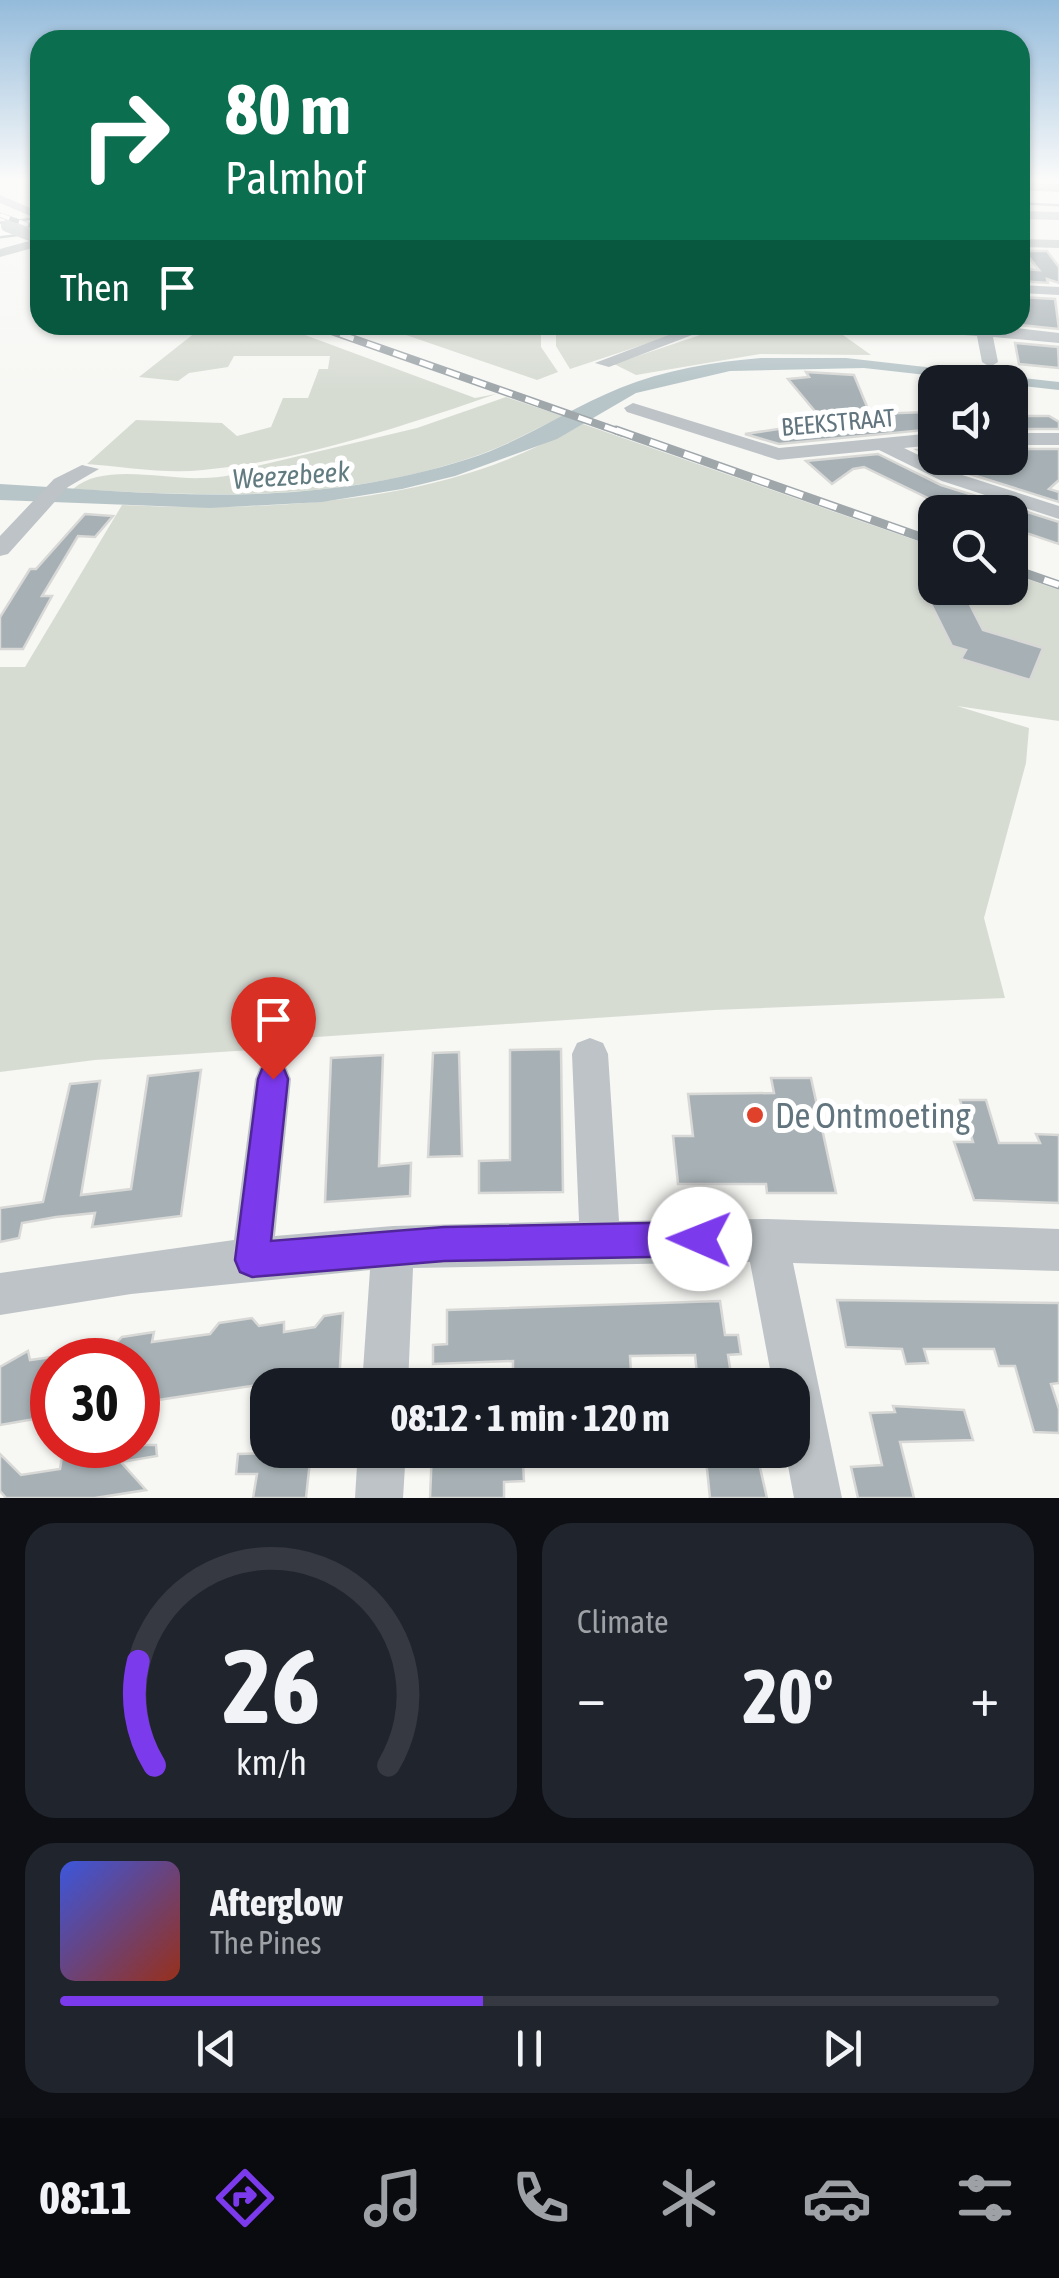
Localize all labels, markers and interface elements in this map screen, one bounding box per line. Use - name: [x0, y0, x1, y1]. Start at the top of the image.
- text: 80 m: [225, 69, 351, 149]
- icon: right: [60, 70, 190, 200]
- text: Palmhof: [225, 152, 367, 204]
- icon: arrive: [150, 260, 205, 315]
- text: Then: [60, 266, 130, 309]
- map controls: [918, 365, 1028, 605]
- button: sound: [918, 365, 1028, 475]
- street label: BEEKSTRAAT: [780, 403, 896, 441]
- water label: Weezebeek: [231, 455, 351, 495]
- button: search: [918, 495, 1028, 605]
- pin: [231, 977, 316, 1080]
- icon: arrive: [246, 992, 301, 1047]
- place label: De Ontmoeting: [775, 1095, 970, 1135]
- marker: De Ontmoeting: [744, 1104, 766, 1126]
- position arrow: [648, 1187, 752, 1291]
- speed limit sign: 30: [30, 1338, 160, 1468]
- text: 08:12 · 1 min · 120 m: [390, 1396, 670, 1439]
- text: Climate: [577, 1603, 669, 1640]
- text: 26: [222, 1626, 320, 1745]
- text: 20°: [742, 1653, 834, 1739]
- text: −: [577, 1665, 606, 1728]
- text: +: [970, 1665, 999, 1728]
- text: km/h: [236, 1742, 306, 1783]
- text: Afterglow: [210, 1881, 343, 1924]
- text: The Pines: [210, 1924, 322, 1961]
- icon: previous: [189, 2021, 244, 2076]
- icon: pause: [502, 2021, 557, 2076]
- icon: next: [815, 2021, 870, 2076]
- icon: directions: [210, 2163, 280, 2233]
- icon: music: [358, 2163, 428, 2233]
- icon: phone: [506, 2163, 576, 2233]
- icon: climate: [654, 2163, 724, 2233]
- icon: car: [802, 2163, 872, 2233]
- icon: filters: [950, 2163, 1020, 2233]
- text: 08:11: [39, 2172, 132, 2224]

